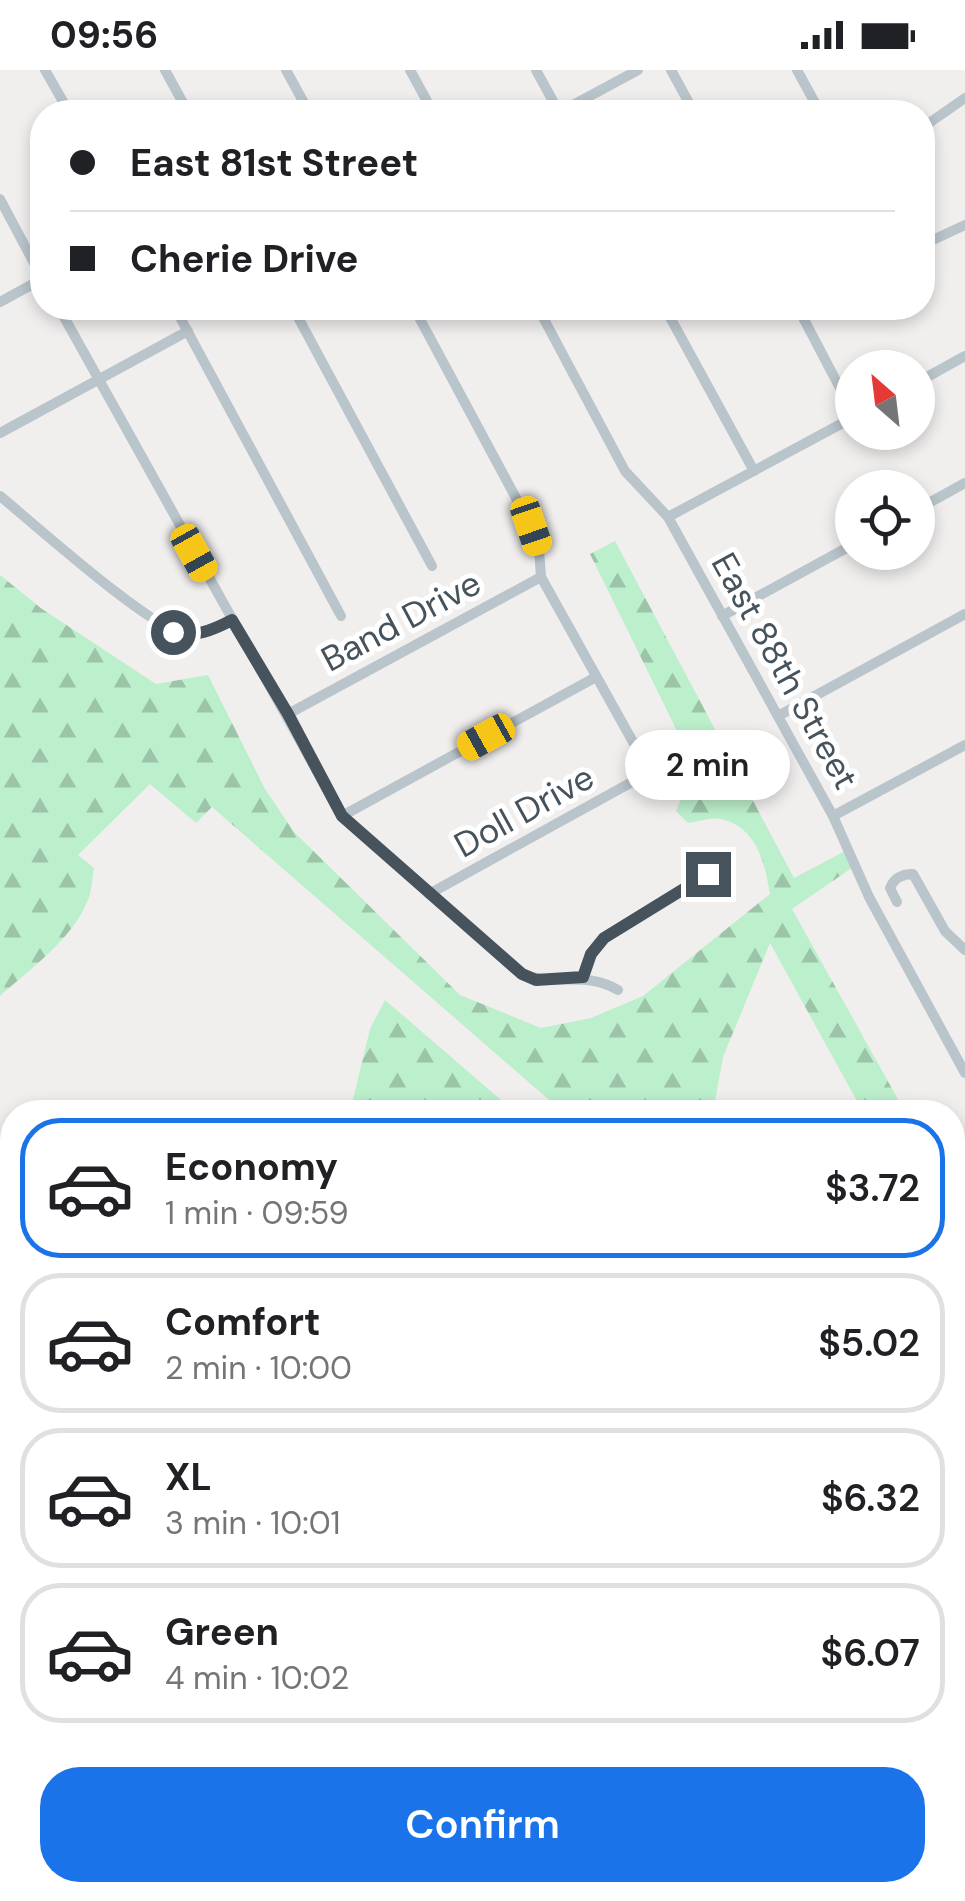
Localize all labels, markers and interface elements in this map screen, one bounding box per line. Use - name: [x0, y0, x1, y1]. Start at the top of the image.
- text: 09:56: [50, 10, 158, 60]
- text: East 81st Street: [130, 138, 418, 188]
- text: Cherie Drive: [130, 234, 358, 284]
- north arrow: [835, 350, 935, 450]
- map controls: [835, 350, 935, 570]
- button: locate: [835, 470, 935, 570]
- car: [507, 493, 555, 559]
- car: [166, 519, 222, 587]
- street label: East 88th Street: [701, 545, 869, 797]
- street label: Band Drive: [313, 560, 489, 682]
- route start: [151, 610, 196, 655]
- car: [452, 709, 520, 765]
- callout: 2 min: [626, 729, 790, 799]
- text: 2 min: [666, 744, 749, 786]
- street label: Doll Drive: [446, 754, 602, 868]
- route end: [686, 852, 731, 897]
- text: Economy: [165, 1142, 338, 1192]
- icon: car: [45, 1143, 135, 1233]
- text: $3.72: [825, 1163, 920, 1213]
- text: 1 min · 09:59: [165, 1192, 349, 1234]
- text: Comfort: [165, 1297, 321, 1347]
- icon: car: [45, 1298, 135, 1388]
- text: $5.02: [818, 1318, 920, 1368]
- text: 2 min · 10:00: [165, 1347, 352, 1389]
- text: XL: [165, 1452, 212, 1502]
- icon: car: [45, 1453, 135, 1543]
- text: $6.32: [821, 1473, 920, 1523]
- text: 3 min · 10:01: [165, 1502, 341, 1544]
- text: Green: [165, 1607, 279, 1657]
- icon: car: [45, 1608, 135, 1698]
- text: $6.07: [821, 1628, 920, 1678]
- text: 4 min · 10:02: [165, 1657, 349, 1699]
- button: Confirm: [40, 1767, 925, 1882]

